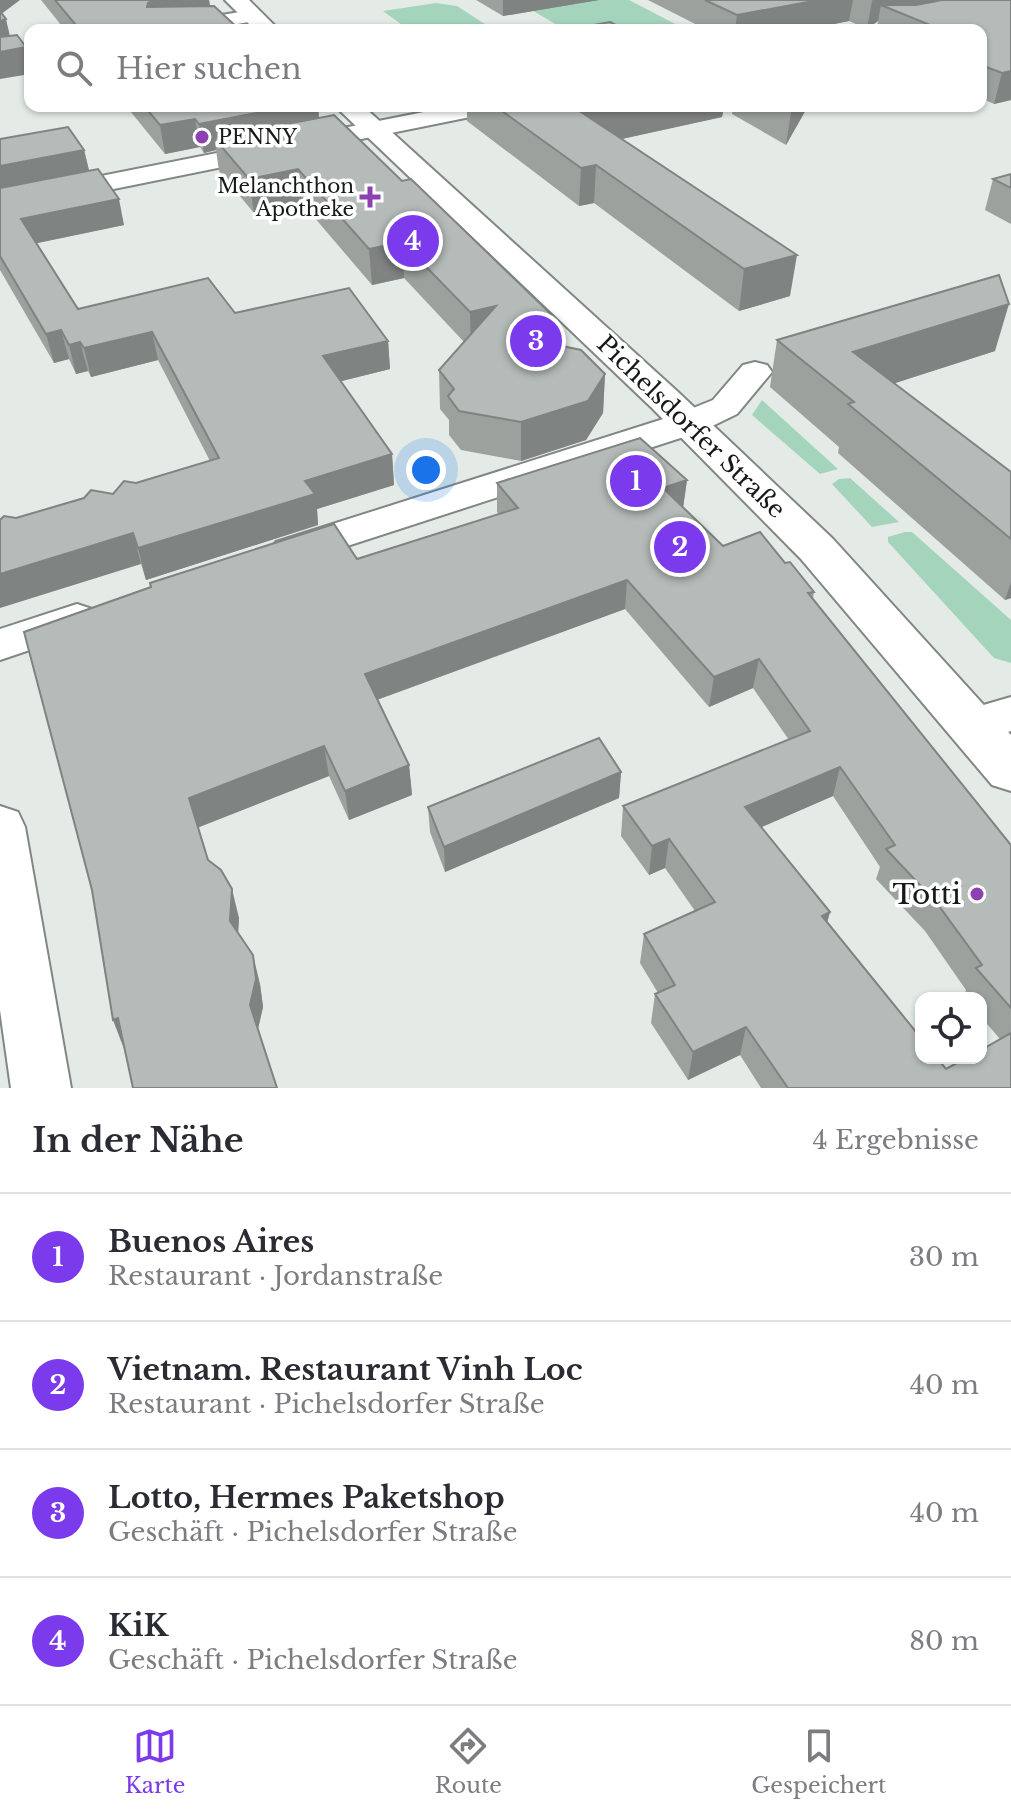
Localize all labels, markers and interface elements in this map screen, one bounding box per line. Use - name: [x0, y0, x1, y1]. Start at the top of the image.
- search box: [24, 24, 987, 112]
- icon: search: [52, 46, 96, 90]
- text: Hier suchen: [116, 50, 302, 87]
- place label: PENNY: [218, 125, 297, 149]
- marker: PENNY: [193, 128, 211, 146]
- place label: Melanchthon Apotheke: [217, 174, 354, 221]
- marker: Melanchthon Apotheke: [361, 188, 379, 206]
- pin: 4: [387, 211, 439, 271]
- pin: 3: [510, 311, 562, 371]
- street label: Pichelsdorfer Straße: [591, 329, 791, 524]
- your location: [406, 450, 446, 490]
- pin: 1: [610, 451, 662, 511]
- pin: 2: [654, 517, 706, 577]
- place label: Totti: [893, 877, 961, 912]
- marker: Totti: [968, 885, 986, 903]
- map controls: [915, 992, 987, 1064]
- button: locate: [915, 992, 987, 1064]
- text: In der Nähe: [32, 1119, 244, 1161]
- text: 4 Ergebnisse: [812, 1124, 979, 1156]
- text: Buenos Aires: [108, 1223, 314, 1260]
- text: 1: [52, 1241, 64, 1273]
- text: 30 m: [909, 1241, 979, 1273]
- text: Restaurant · Jordanstraße: [108, 1260, 443, 1292]
- text: Vietnam. Restaurant Vinh Loc: [108, 1351, 583, 1388]
- text: 2: [50, 1369, 66, 1401]
- text: 40 m: [910, 1369, 979, 1401]
- text: Restaurant · Pichelsdorfer Straße: [108, 1388, 545, 1420]
- text: Lotto, Hermes Paketshop: [108, 1479, 505, 1516]
- text: 3: [50, 1497, 66, 1529]
- text: 40 m: [910, 1497, 979, 1529]
- text: Geschäft · Pichelsdorfer Straße: [108, 1516, 518, 1548]
- text: KiK: [108, 1607, 168, 1644]
- text: 4: [49, 1625, 67, 1657]
- text: 80 m: [909, 1625, 979, 1657]
- text: Geschäft · Pichelsdorfer Straße: [108, 1644, 518, 1676]
- tab: Karte: [125, 1724, 185, 1799]
- tab: Route: [435, 1724, 502, 1799]
- tab: Gespeichert: [751, 1724, 886, 1799]

